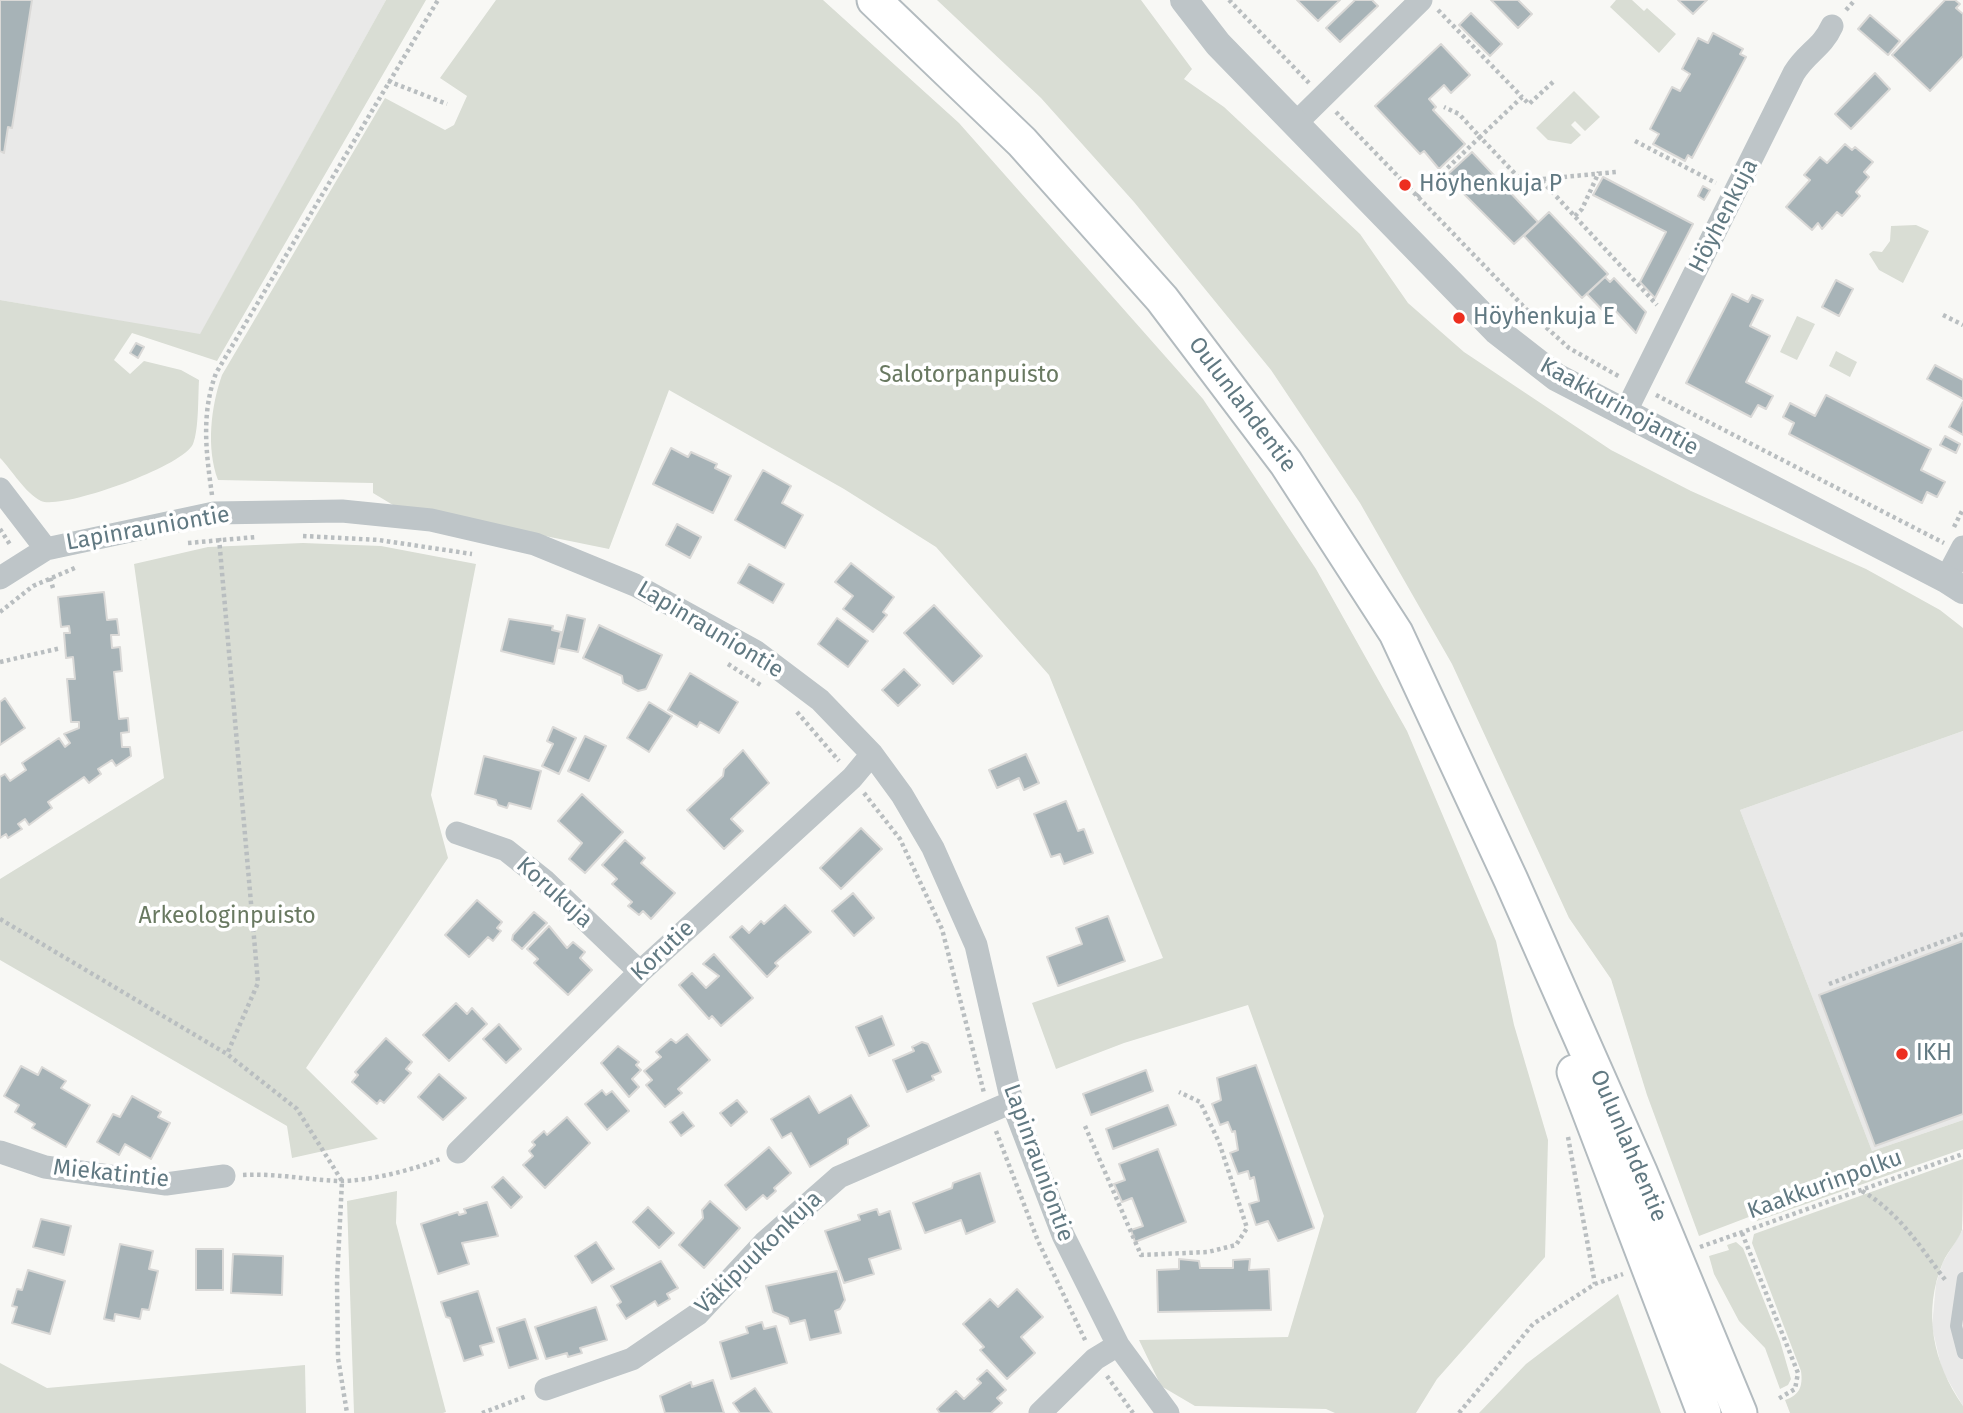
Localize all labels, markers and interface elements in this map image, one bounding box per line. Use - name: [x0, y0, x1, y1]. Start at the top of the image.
- street label: Höyhenkuja: [1684, 155, 1764, 277]
- place label: Höyhenkuja P: [1419, 171, 1562, 199]
- marker: Höyhenkuja P: [1397, 177, 1413, 193]
- place label: Höyhenkuja E: [1473, 304, 1615, 332]
- marker: Höyhenkuja E: [1451, 310, 1467, 326]
- street label: Oulunlahdentie: [1182, 332, 1302, 478]
- street label: Kaakkurinojantie: [1535, 352, 1703, 462]
- park label: Salotorpanpuisto: [879, 362, 1059, 390]
- street label: Lapinrauniontie: [64, 501, 232, 557]
- street label: Lapinrauniontie: [632, 576, 788, 684]
- street label: Korukuja: [510, 852, 598, 934]
- park label: Arkeologinpuisto: [138, 903, 316, 931]
- street label: Korutie: [626, 915, 700, 987]
- place label: IKH: [1916, 1040, 1952, 1068]
- marker: IKH: [1894, 1046, 1910, 1062]
- street label: Oulunlahdentie: [1584, 1066, 1672, 1226]
- street label: Lapinrauniontie: [997, 1081, 1079, 1245]
- street label: Kaakkurinpolku: [1744, 1144, 1906, 1226]
- street label: Miekatintie: [52, 1154, 170, 1194]
- street label: Väkipuukonkuja: [690, 1186, 828, 1320]

